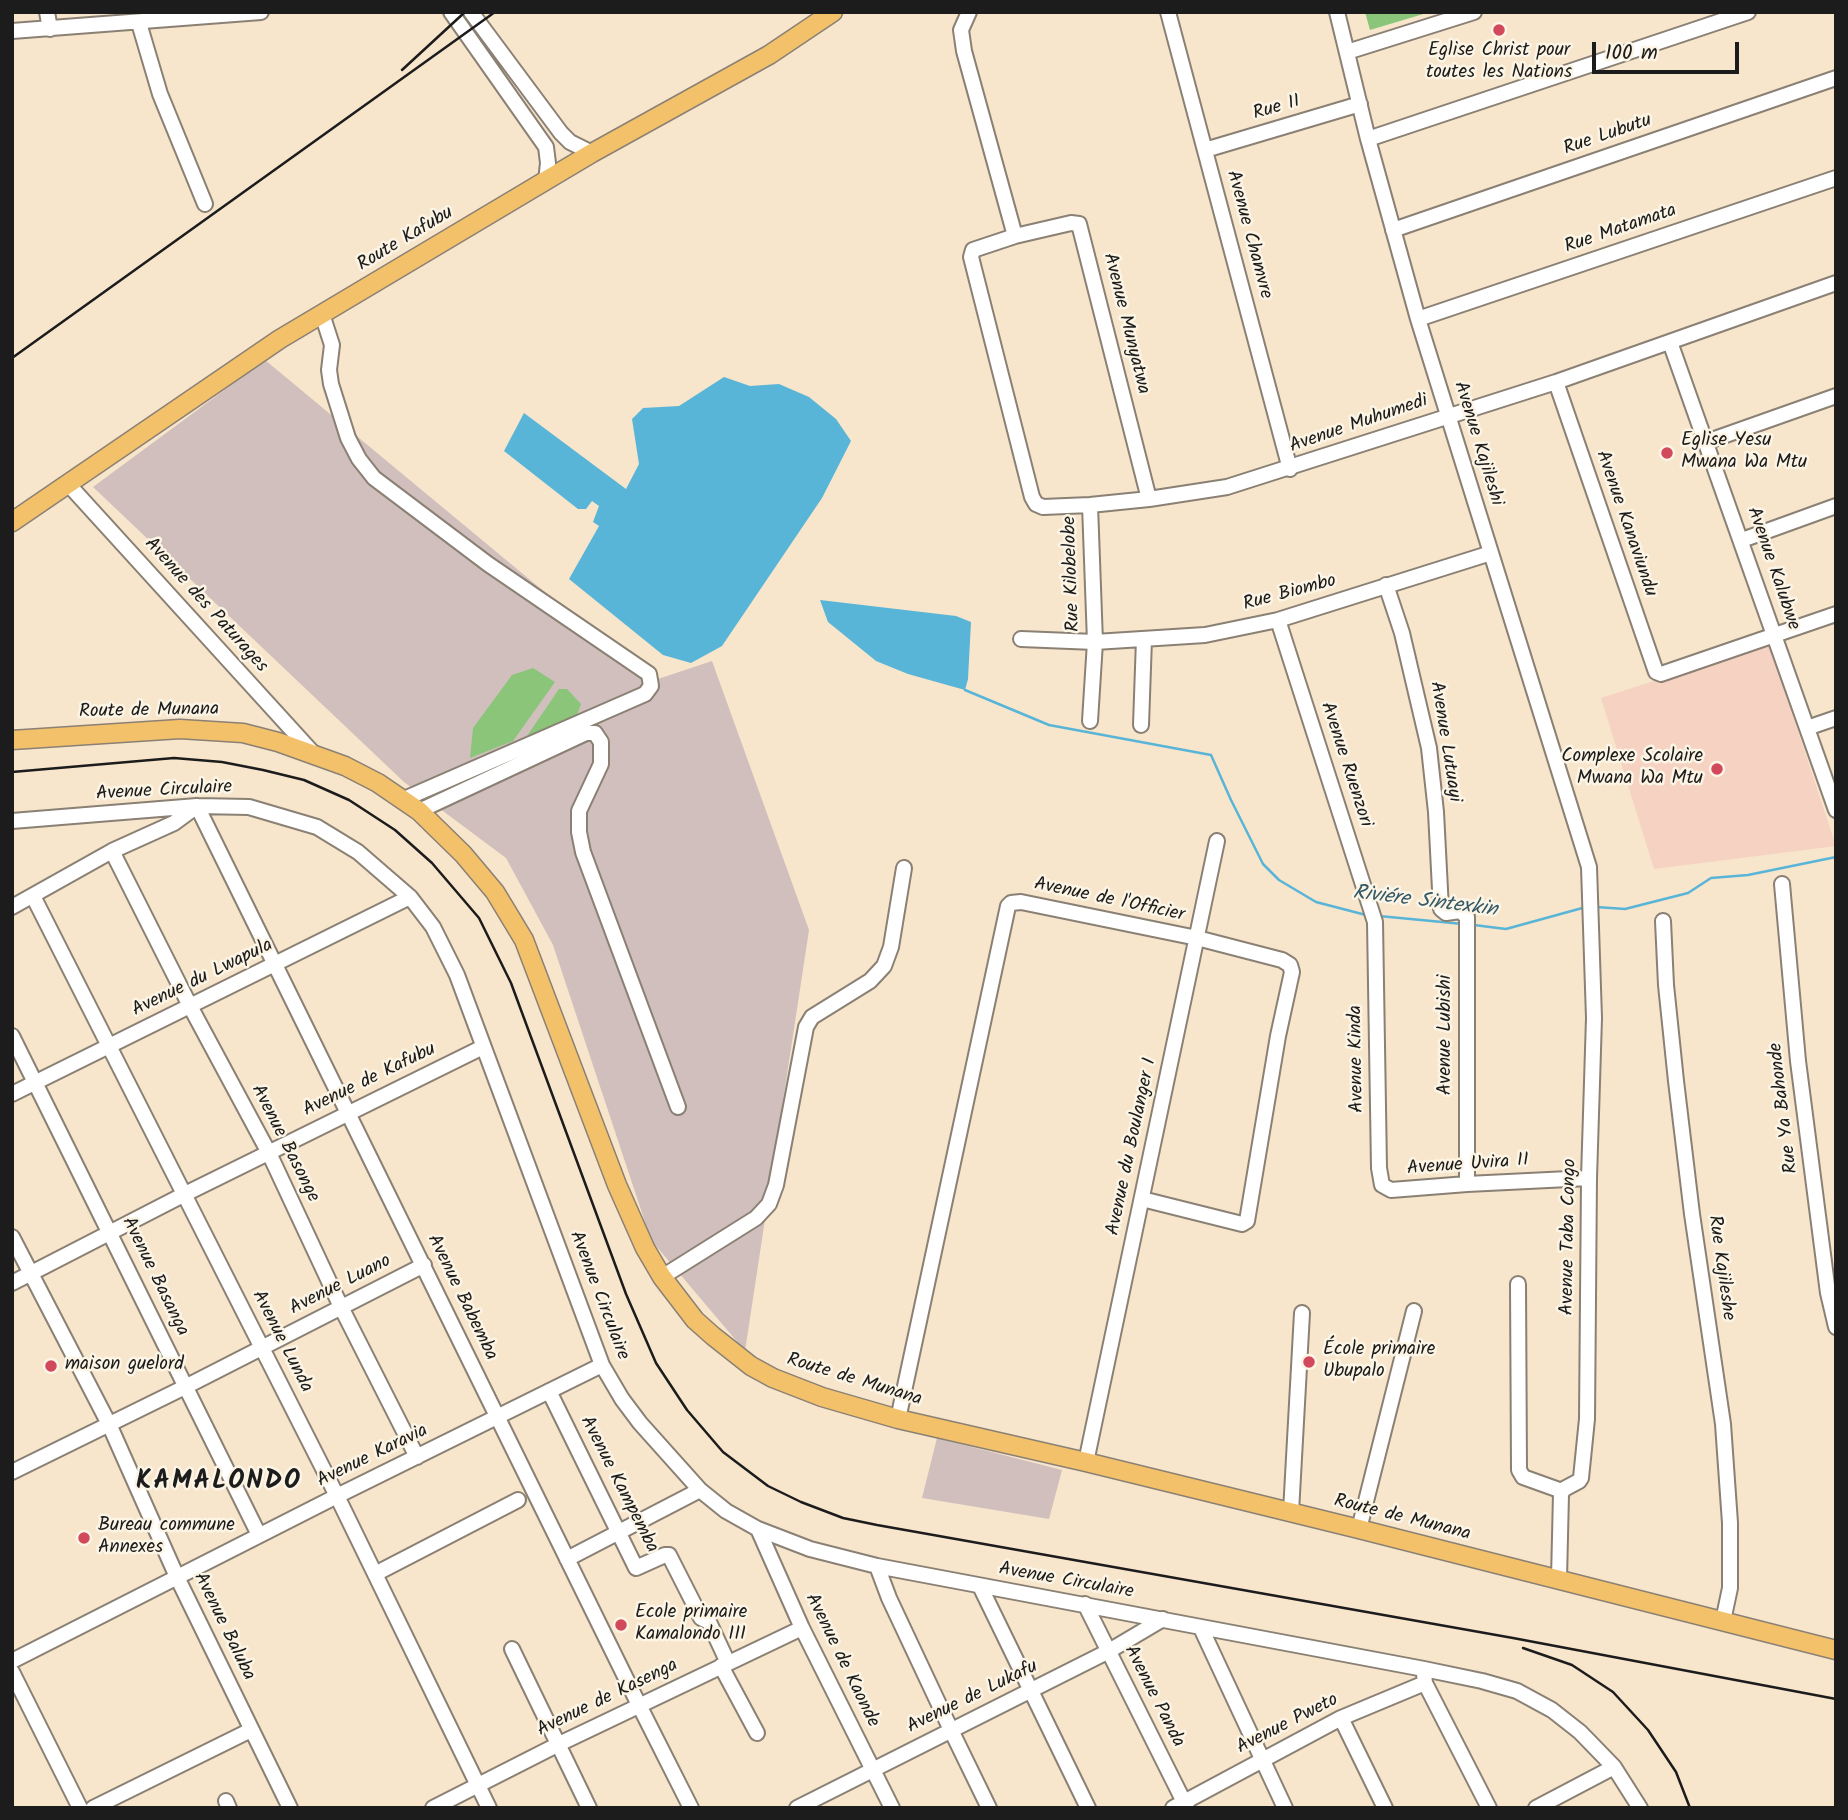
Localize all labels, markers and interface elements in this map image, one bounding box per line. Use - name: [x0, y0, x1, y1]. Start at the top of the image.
- marker: Eglise Christ pour toutes les Nations: [1491, 22, 1507, 38]
- scale bar: [1596, 28, 1743, 72]
- text: 100 m: [1605, 37, 1658, 70]
- place label: Eglise Christ pour toutes les Nations: [1426, 41, 1572, 85]
- street label: Rue II: [1251, 91, 1303, 127]
- street label: Rue Lubutu: [1561, 110, 1655, 162]
- street label: Avenue Chamvre: [1220, 168, 1276, 302]
- street label: Rue Matamata: [1562, 200, 1680, 260]
- street label: Route Kafubu: [354, 202, 458, 278]
- street label: Avenue Munyatwa: [1096, 251, 1154, 397]
- street label: Avenue Kajileshi: [1447, 379, 1507, 509]
- street label: Avenue Muhumedi: [1287, 391, 1431, 459]
- place label: Eglise Yesu Mwana Wa Mtu: [1681, 431, 1807, 475]
- marker: Eglise Yesu Mwana Wa Mtu: [1659, 445, 1675, 461]
- street label: Avenue Kanaviundu: [1589, 448, 1661, 600]
- street label: Avenue Kalubwe: [1740, 504, 1804, 634]
- street label: Rue Kilobelobe: [1060, 516, 1086, 632]
- street label: Avenue des Paturages: [138, 534, 272, 678]
- street label: Rue Biombo: [1241, 571, 1339, 617]
- street label: Avenue Lutuayi: [1423, 680, 1465, 804]
- street label: Route de Munana: [79, 699, 219, 725]
- street label: Avenue Ruenzori: [1314, 700, 1376, 830]
- place label: Complexe Scolaire Mwana Wa Mtu: [1561, 747, 1703, 791]
- marker: Complexe Scolaire Mwana Wa Mtu: [1709, 761, 1725, 777]
- street label: Avenue Circulaire: [95, 777, 233, 807]
- street label: Avenue de l'Officier: [1032, 874, 1186, 928]
- water label: Riviére Sintexkin: [1351, 882, 1499, 924]
- street label: Avenue du Lwapula: [129, 935, 277, 1023]
- street label: Avenue Lubishi: [1436, 975, 1458, 1095]
- street label: Avenue Kinda: [1346, 1005, 1370, 1113]
- street label: Avenue de Kafubu: [300, 1039, 440, 1123]
- street label: Rue Ya Bahonde: [1766, 1041, 1804, 1175]
- street label: Avenue du Boulanger I: [1103, 1056, 1163, 1238]
- street label: Avenue Basonge: [245, 1081, 323, 1207]
- street label: Avenue Uvira II: [1406, 1150, 1530, 1182]
- street label: Avenue Taba Congo: [1557, 1158, 1583, 1316]
- street label: Avenue Basanga: [115, 1214, 193, 1340]
- street label: Rue Kajileshe: [1701, 1214, 1739, 1322]
- street label: Avenue Circulaire: [563, 1228, 633, 1364]
- street label: Avenue Babemba: [421, 1231, 501, 1365]
- street label: Avenue Luano: [287, 1251, 395, 1321]
- street label: Avenue Lunda: [246, 1287, 316, 1397]
- place label: École primaire Ubupalo: [1323, 1340, 1435, 1384]
- street label: Route de Munana: [784, 1350, 924, 1412]
- marker: École primaire Ubupalo: [1301, 1354, 1317, 1370]
- place label: maison guelord: [65, 1355, 184, 1377]
- marker: maison guelord: [43, 1358, 59, 1374]
- street label: Avenue Kampemba: [574, 1413, 662, 1557]
- street label: Avenue Karavia: [314, 1420, 432, 1494]
- district label: KAMALONDO: [137, 1468, 301, 1500]
- street label: Route de Munana: [1331, 1491, 1473, 1547]
- place label: Bureau commune Annexes: [98, 1516, 235, 1560]
- marker: Bureau commune Annexes: [76, 1530, 92, 1546]
- street label: Avenue Circulaire: [997, 1559, 1135, 1605]
- street label: Avenue Baluba: [187, 1569, 259, 1685]
- street label: Avenue de Kaonde: [799, 1590, 883, 1732]
- place label: Ecole primaire Kamalondo III: [635, 1603, 747, 1647]
- marker: Ecole primaire Kamalondo III: [613, 1617, 629, 1633]
- street label: Avenue Panda: [1118, 1642, 1188, 1752]
- street label: Avenue de Kasenga: [534, 1655, 682, 1743]
- street label: Avenue de Lukafu: [904, 1656, 1042, 1740]
- street label: Avenue Pweto: [1233, 1690, 1343, 1760]

